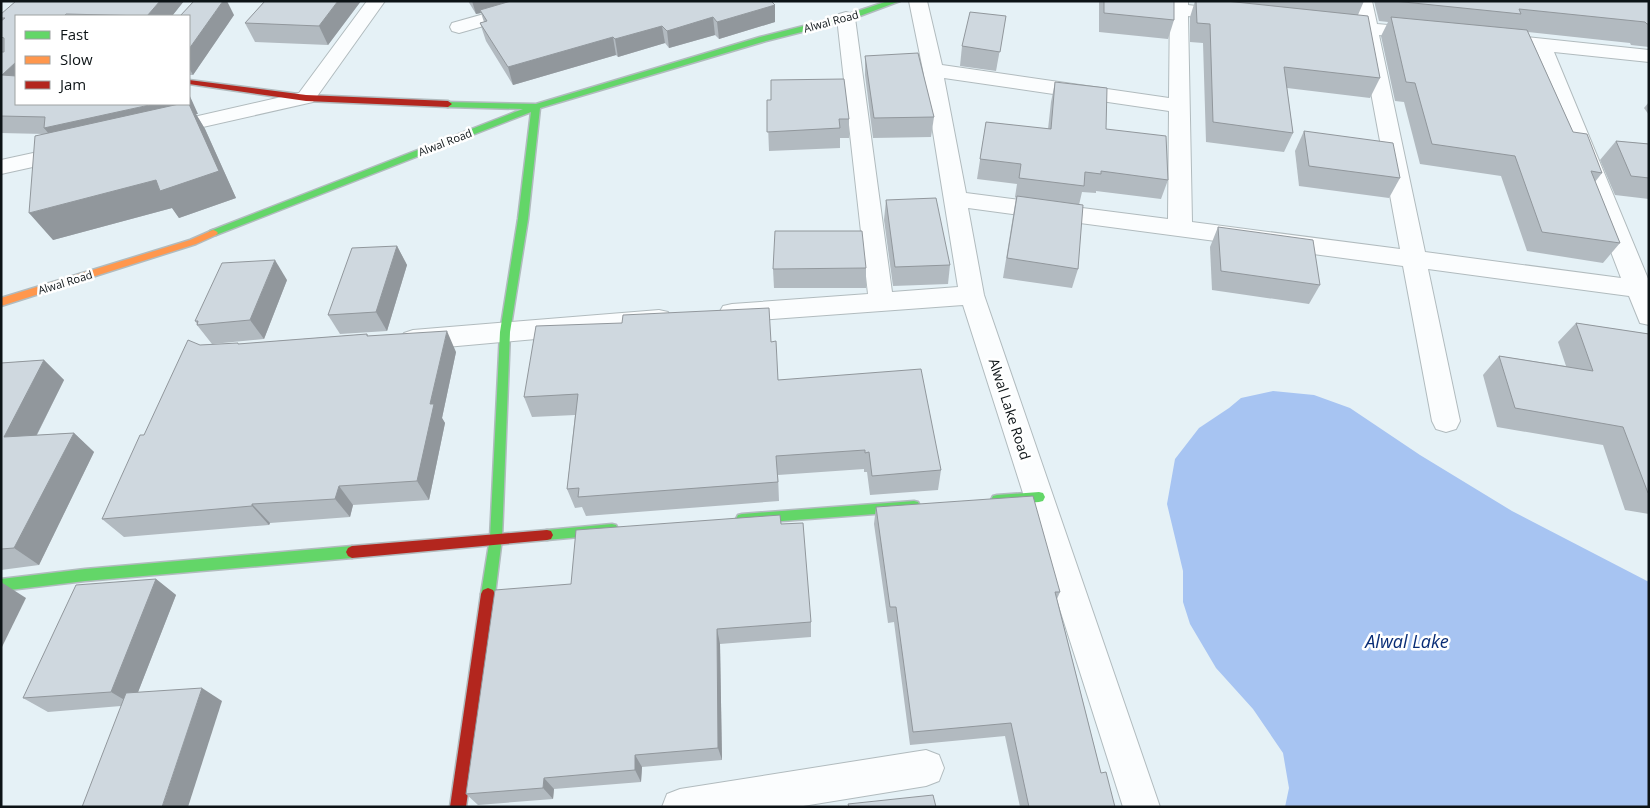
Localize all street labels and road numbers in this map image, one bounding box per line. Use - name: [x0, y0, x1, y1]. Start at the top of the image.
- street label: Alwal Road: [802, 6, 860, 36]
- street label: Alwal Road: [416, 125, 474, 159]
- street label: Alwal Road: [36, 267, 94, 297]
- street label: Alwal Lake Road: [985, 356, 1035, 462]

